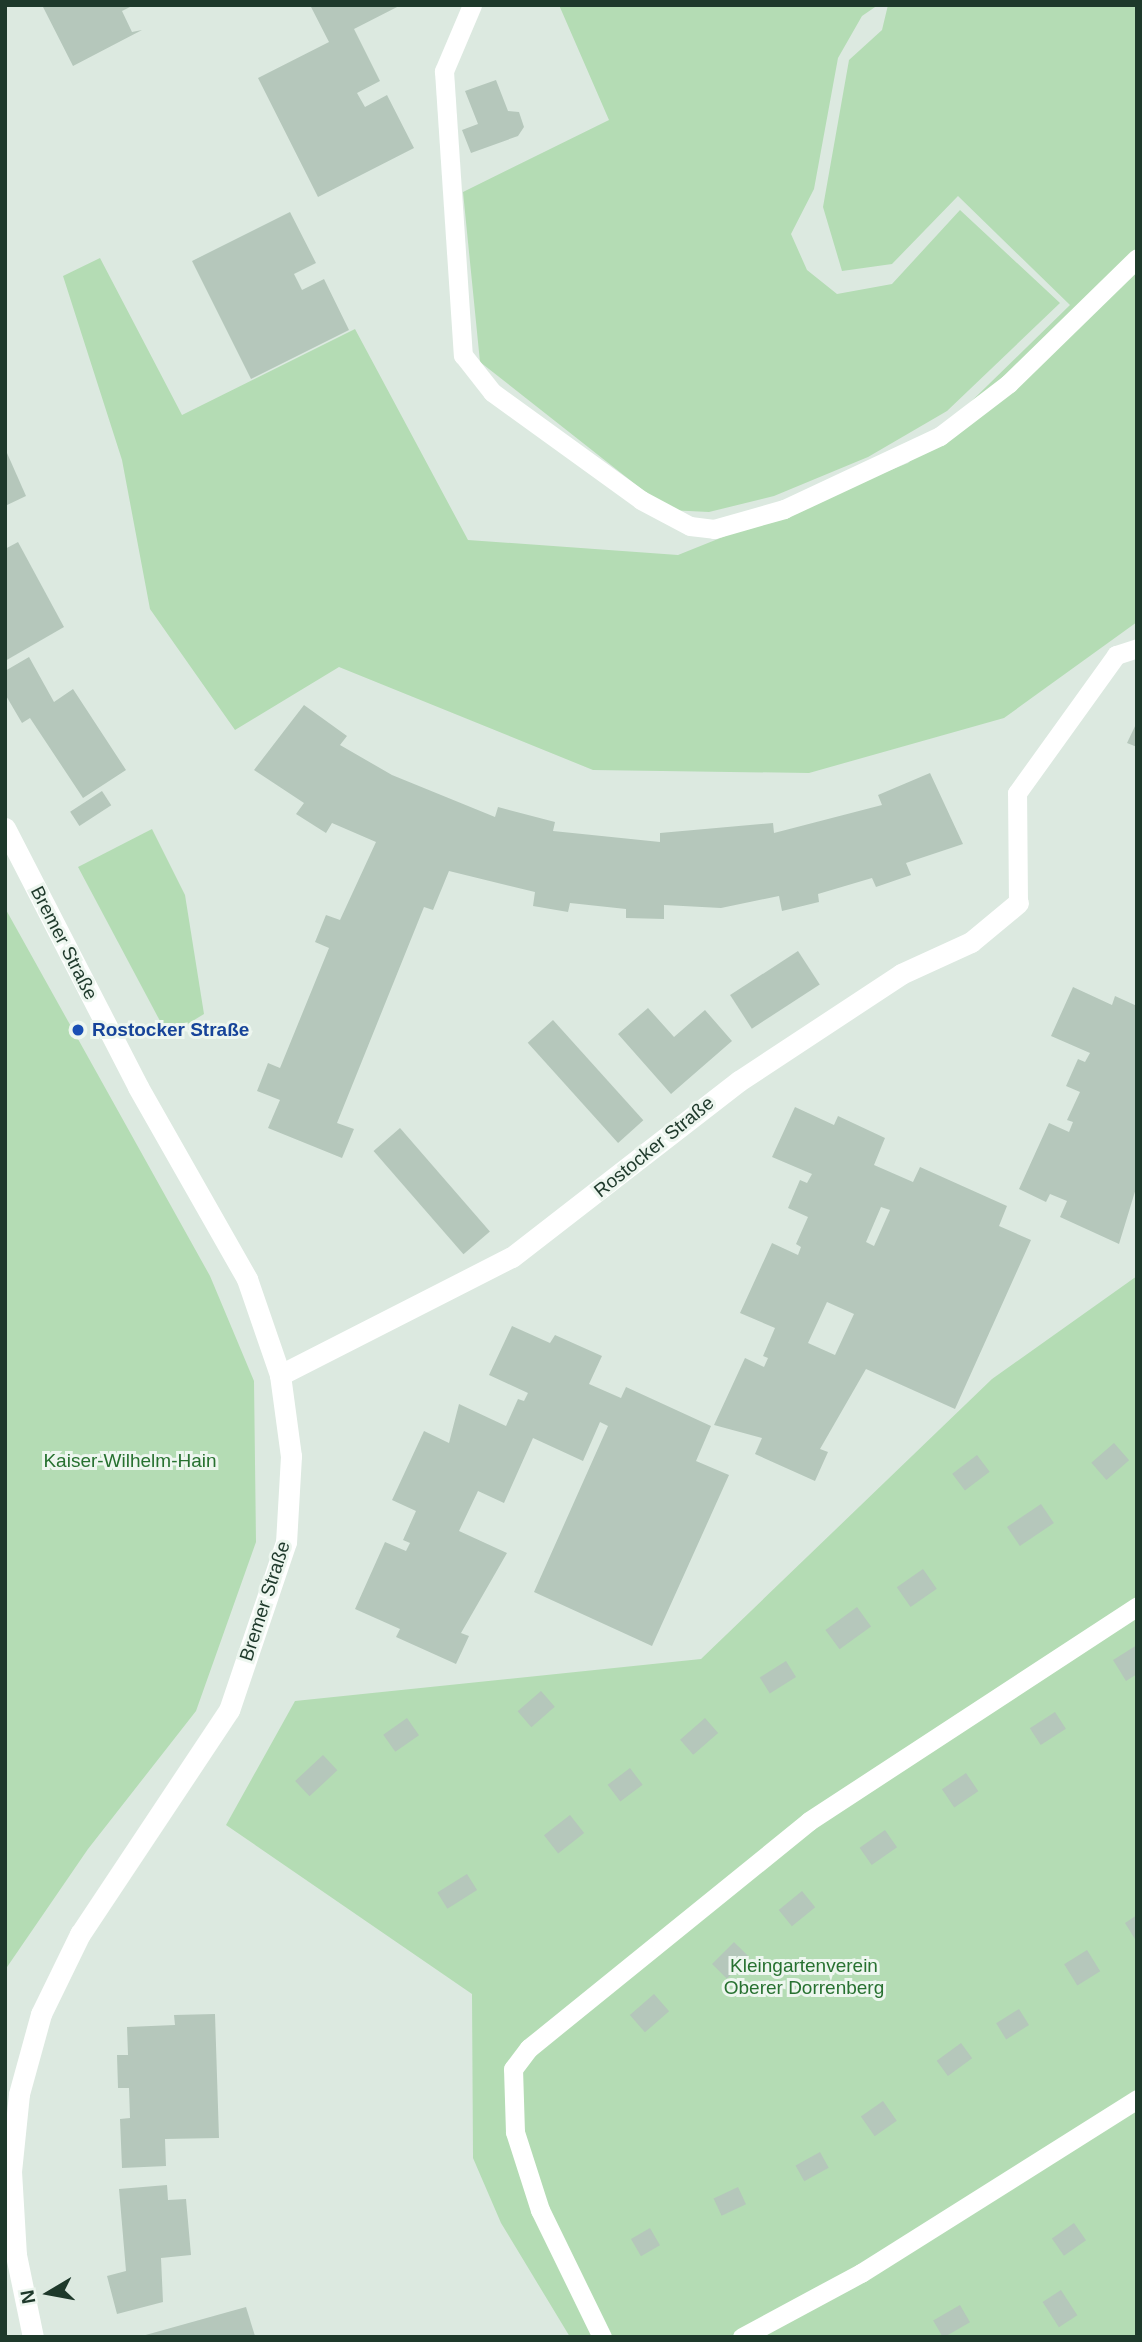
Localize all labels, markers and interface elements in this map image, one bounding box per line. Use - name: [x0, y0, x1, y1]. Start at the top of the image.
- street label: Bremer Straße: [26, 882, 102, 1004]
- place label: Rostocker Straße: [92, 1019, 249, 1041]
- marker: Rostocker Straße: [70, 1022, 86, 1038]
- street label: Rostocker Straße: [589, 1092, 719, 1202]
- park label: Kaiser-Wilhelm-Hain: [43, 1450, 217, 1472]
- street label: Bremer Straße: [235, 1538, 295, 1664]
- park label: Kleingartenverein Oberer Dorrenberg: [724, 1955, 884, 1999]
- north arrow: [14, 2258, 84, 2328]
- text: N: [16, 2288, 39, 2305]

